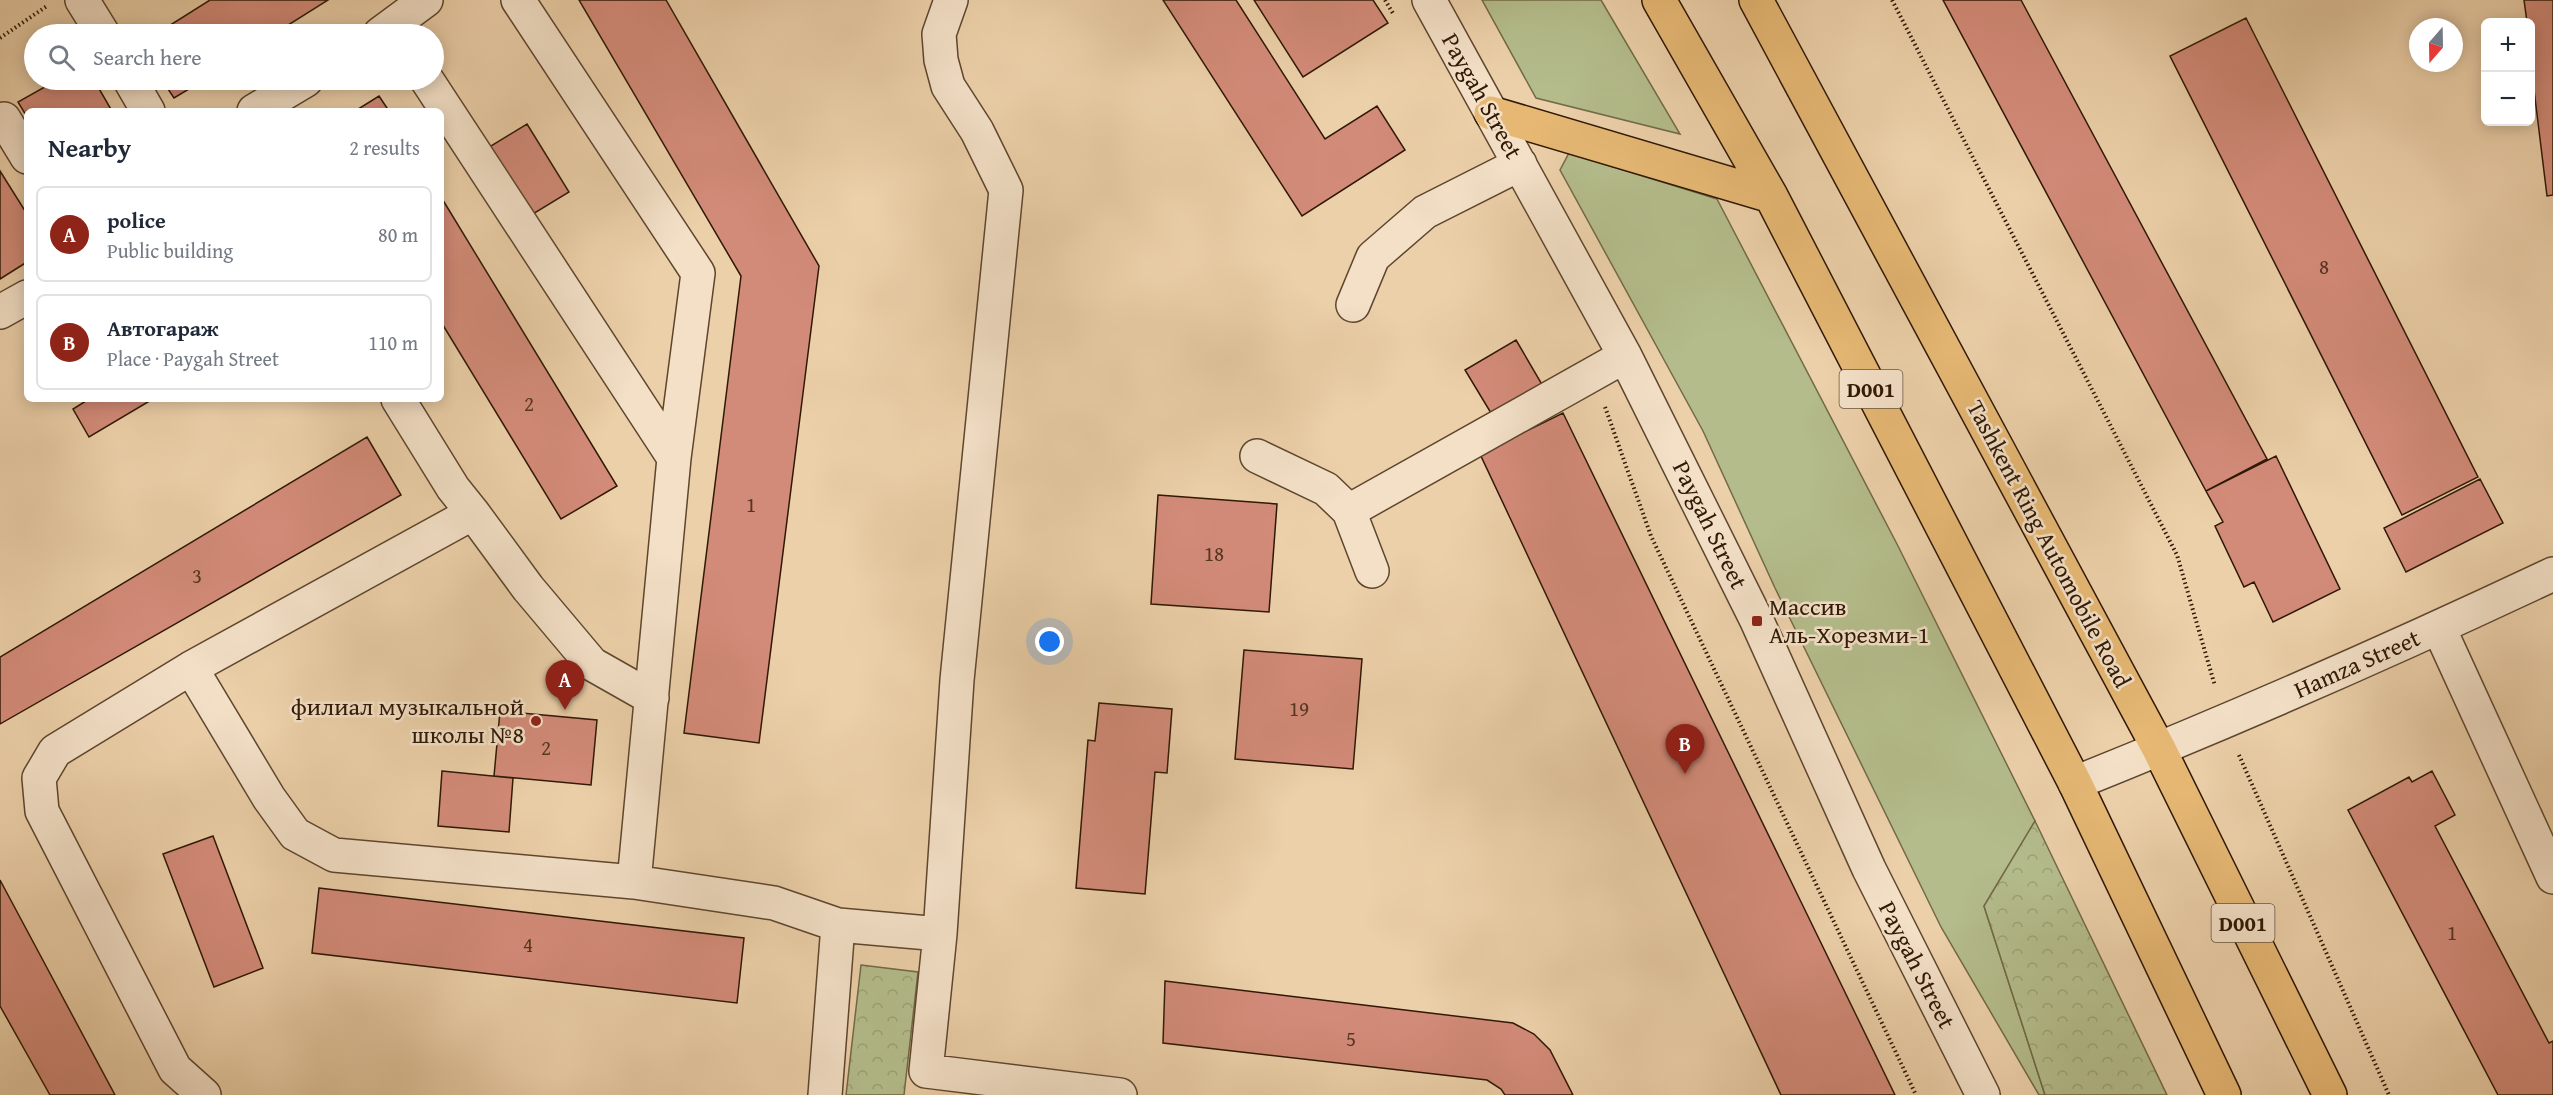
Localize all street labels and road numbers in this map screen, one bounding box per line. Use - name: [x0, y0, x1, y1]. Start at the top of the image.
- street label: Paygah Street: [1433, 27, 1532, 165]
- road number: D001: [1840, 370, 1902, 408]
- street label: Tashkent Ring Automobile Road: [1959, 394, 2140, 694]
- street label: Paygah Street: [1664, 455, 1757, 595]
- street label: Hamza Street: [2288, 620, 2426, 707]
- street label: Paygah Street: [1870, 895, 1965, 1035]
- road number: D001: [2212, 904, 2274, 942]

